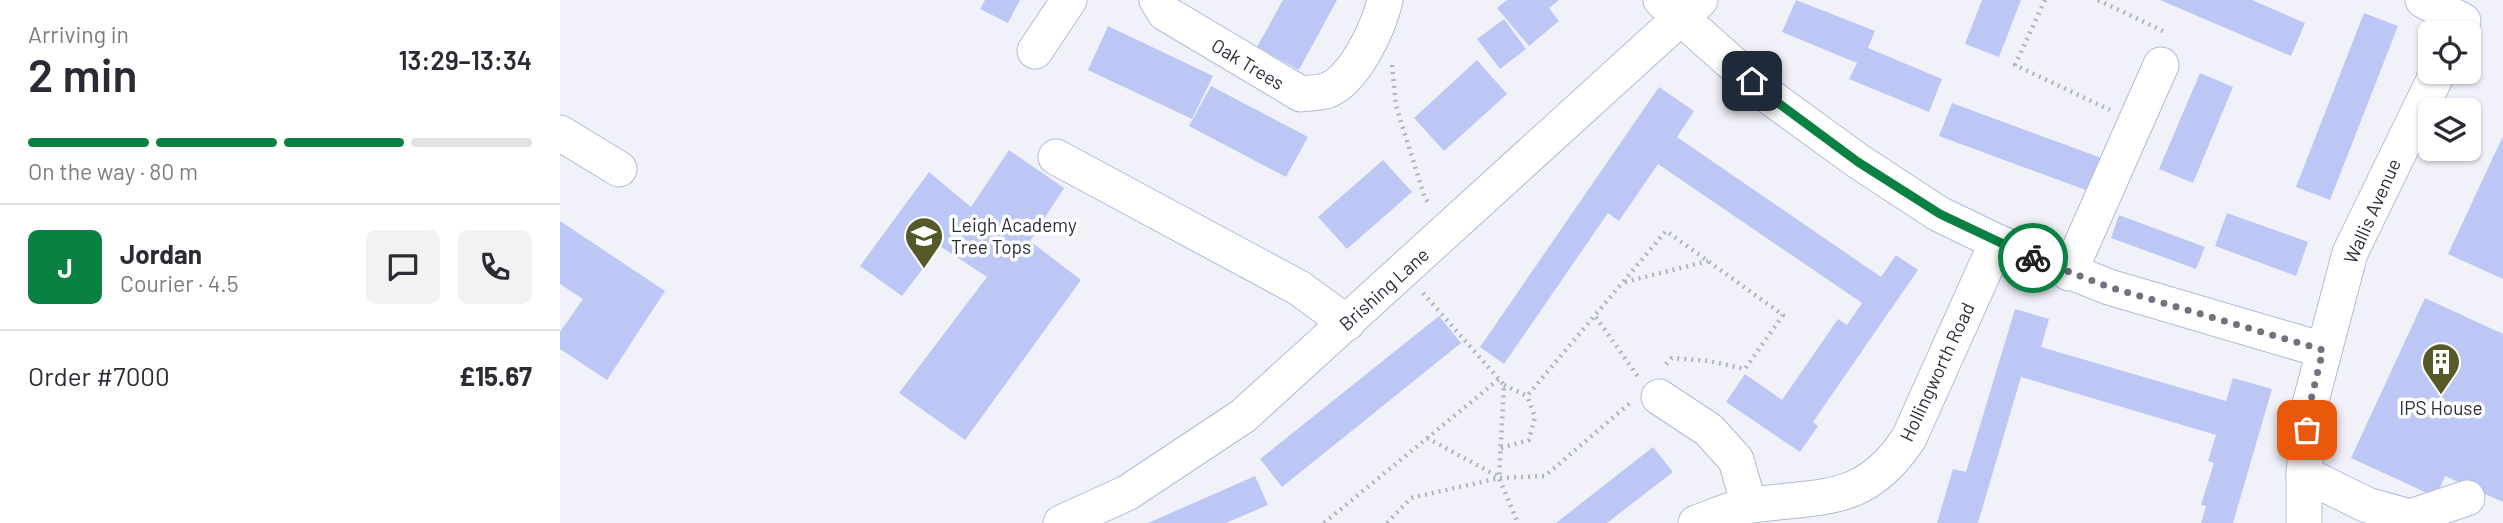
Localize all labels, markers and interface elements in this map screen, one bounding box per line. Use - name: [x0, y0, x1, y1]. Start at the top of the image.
- text: Arriving in: [28, 20, 129, 48]
- map controls: [2418, 21, 2481, 161]
- button: locate: [2418, 21, 2481, 84]
- street label: Oak Trees: [1208, 33, 1289, 94]
- text: 13:29–13:34: [398, 44, 532, 75]
- text: 2 min: [28, 46, 137, 101]
- pin: [1722, 51, 1782, 111]
- icon: home: [1733, 62, 1771, 100]
- button: layers: [2418, 98, 2481, 161]
- street label: Wallis Avenue: [2338, 155, 2405, 267]
- text: On the way · 80 m: [28, 157, 198, 185]
- place label: Leigh Academy Tree Tops: [951, 213, 1077, 258]
- school or university icon: Leigh Academy Tree Tops: [903, 215, 945, 270]
- courier: [1998, 223, 2068, 293]
- button: chat: [366, 230, 440, 304]
- button: phone: [458, 230, 532, 304]
- text: Jordan: [120, 238, 202, 269]
- icon: bike: [2014, 239, 2052, 277]
- street label: Brishing Lane: [1334, 242, 1433, 335]
- text: J: [57, 252, 73, 283]
- text: Courier · 4.5: [120, 269, 239, 297]
- street label: Hollingworth Road: [1894, 299, 1979, 445]
- building icon: IPS House: [2420, 341, 2462, 396]
- text: Order #7000: [28, 360, 170, 391]
- text: £15.67: [459, 360, 532, 391]
- place label: IPS House: [2399, 396, 2483, 419]
- pin: [2277, 400, 2337, 460]
- icon: bag: [2288, 411, 2326, 449]

